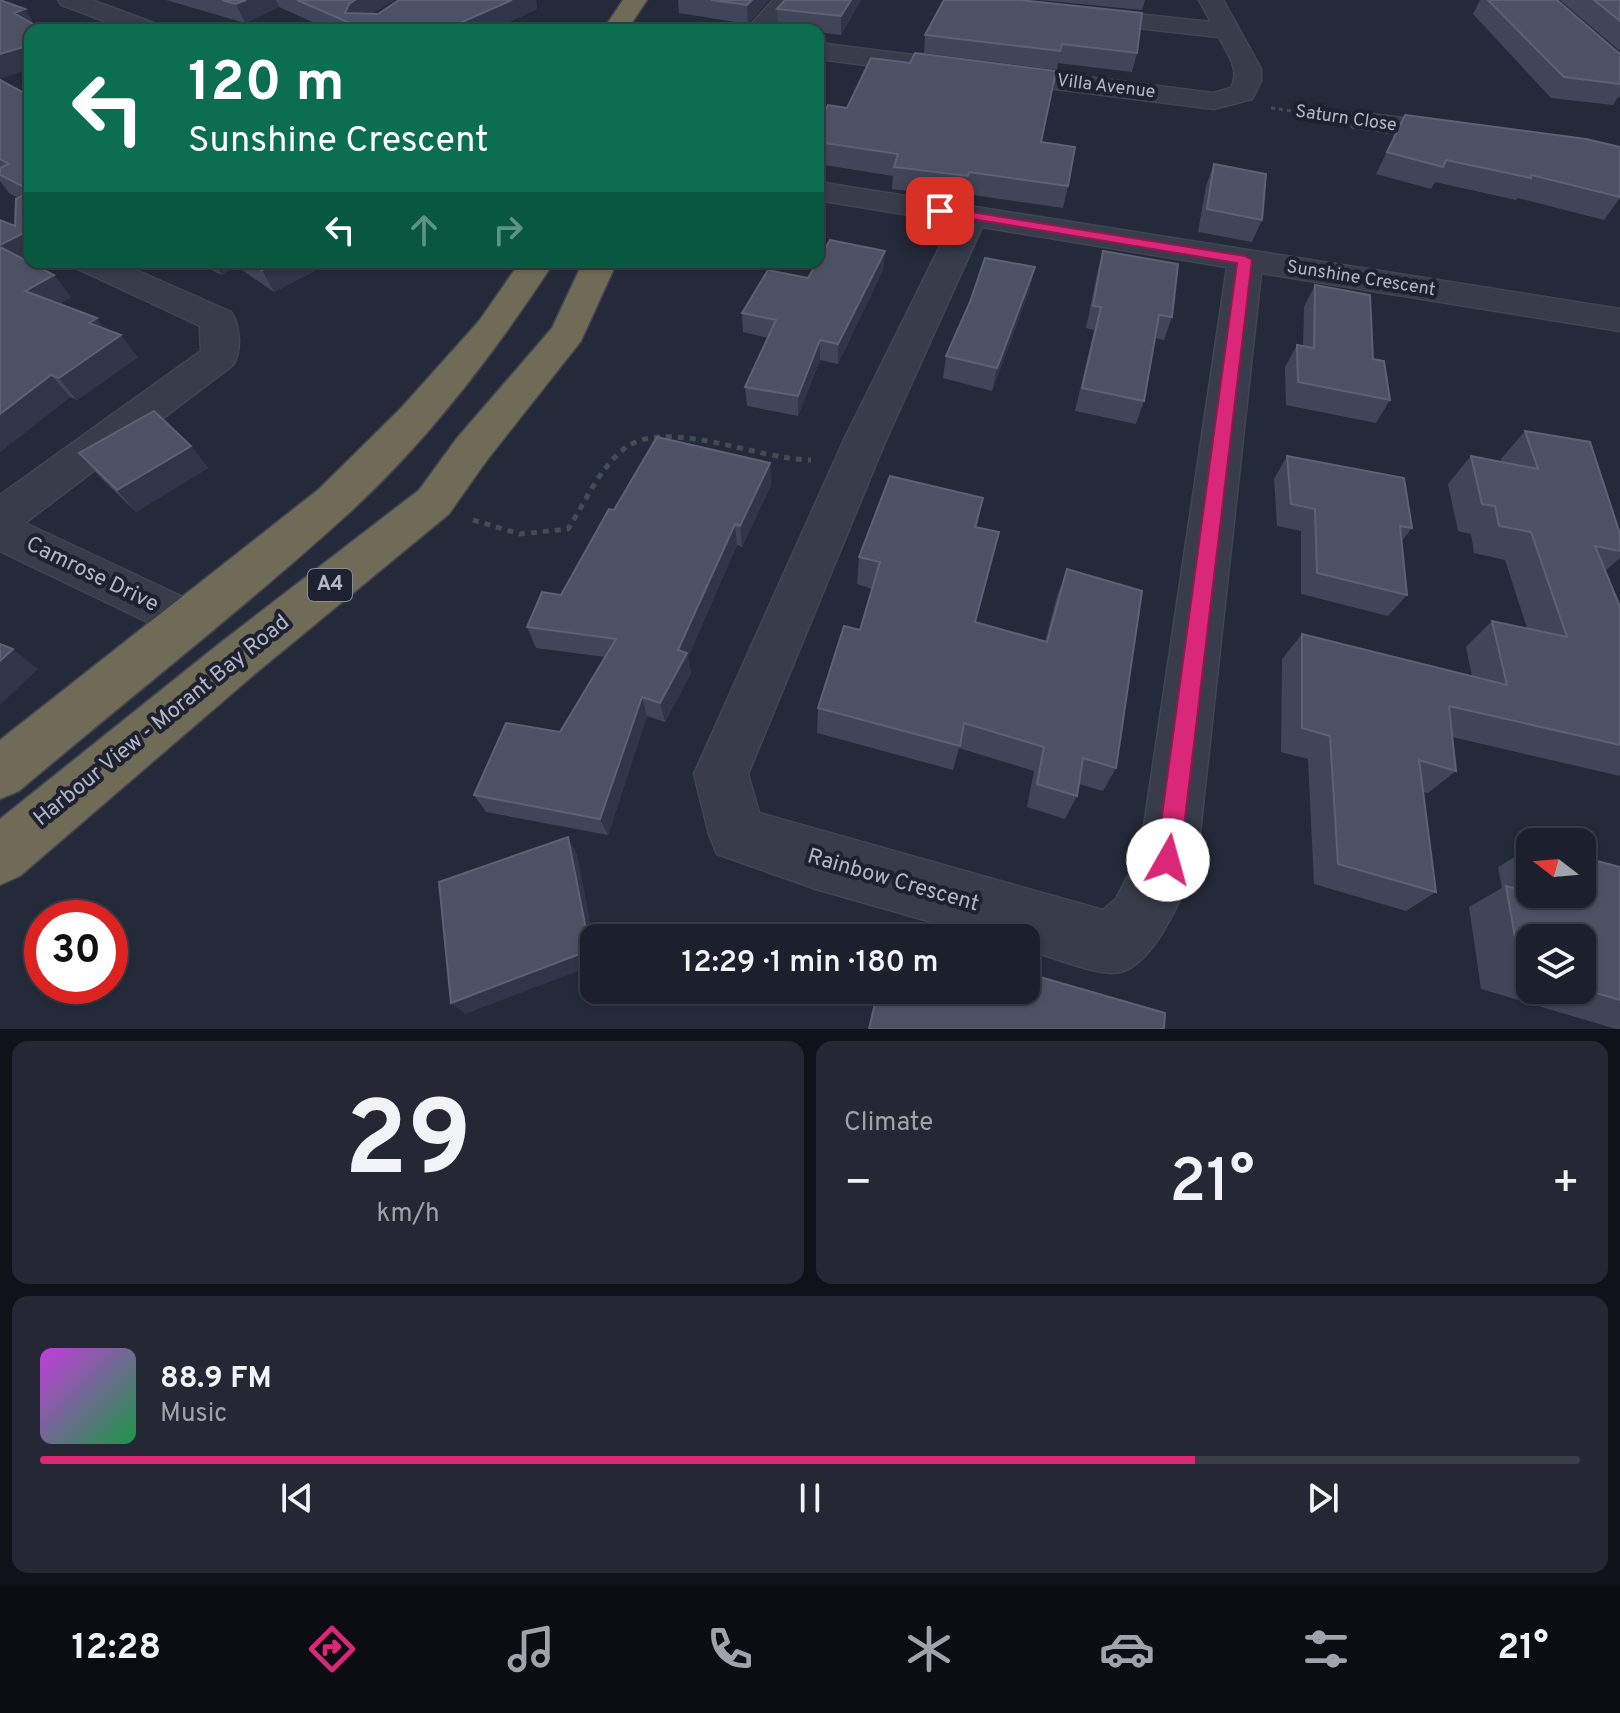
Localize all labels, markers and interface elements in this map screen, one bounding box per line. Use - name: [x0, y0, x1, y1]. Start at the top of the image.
- text: 120 m: [188, 50, 345, 120]
- icon: left: [56, 56, 160, 160]
- street label: Villa Avenue: [1056, 70, 1156, 104]
- street label: Saturn Close: [1294, 101, 1398, 137]
- text: Sunshine Crescent: [188, 119, 489, 165]
- pin: [906, 177, 974, 245]
- icon: arrive: [918, 189, 962, 233]
- icon: left: [318, 208, 362, 252]
- icon: ahead: [402, 208, 446, 252]
- icon: right: [486, 208, 530, 252]
- street label: Sunshine Crescent: [1285, 256, 1437, 302]
- street label: Camrose Drive: [21, 531, 163, 619]
- road number: A4: [308, 569, 352, 601]
- street label: Harbour View - Morant Bay Road: [29, 609, 295, 833]
- position arrow: [1126, 818, 1210, 902]
- north arrow: [1516, 828, 1596, 908]
- map controls: [1516, 828, 1596, 1004]
- street label: Rainbow Crescent: [804, 844, 982, 918]
- speed limit sign: 30: [24, 900, 128, 1004]
- button: layers: [1516, 924, 1596, 1004]
- text: 12:29 · 1 min · 180 m: [682, 945, 938, 982]
- text: 29: [344, 1080, 472, 1212]
- text: Climate: [844, 1107, 933, 1140]
- text: 21°: [1170, 1147, 1255, 1223]
- text: −: [844, 1157, 872, 1213]
- text: +: [1552, 1157, 1580, 1213]
- text: km/h: [376, 1198, 440, 1231]
- text: 88.9 FM: [160, 1361, 272, 1398]
- text: Music: [160, 1398, 227, 1431]
- icon: previous: [275, 1476, 319, 1520]
- icon: pause: [788, 1476, 832, 1520]
- icon: next: [1301, 1476, 1345, 1520]
- icon: directions: [304, 1621, 360, 1677]
- icon: music: [503, 1621, 559, 1677]
- icon: phone: [702, 1621, 758, 1677]
- icon: climate: [901, 1621, 957, 1677]
- icon: car: [1099, 1621, 1155, 1677]
- icon: filters: [1298, 1621, 1354, 1677]
- text: 12:28: [71, 1626, 161, 1672]
- text: 21°: [1497, 1626, 1549, 1672]

